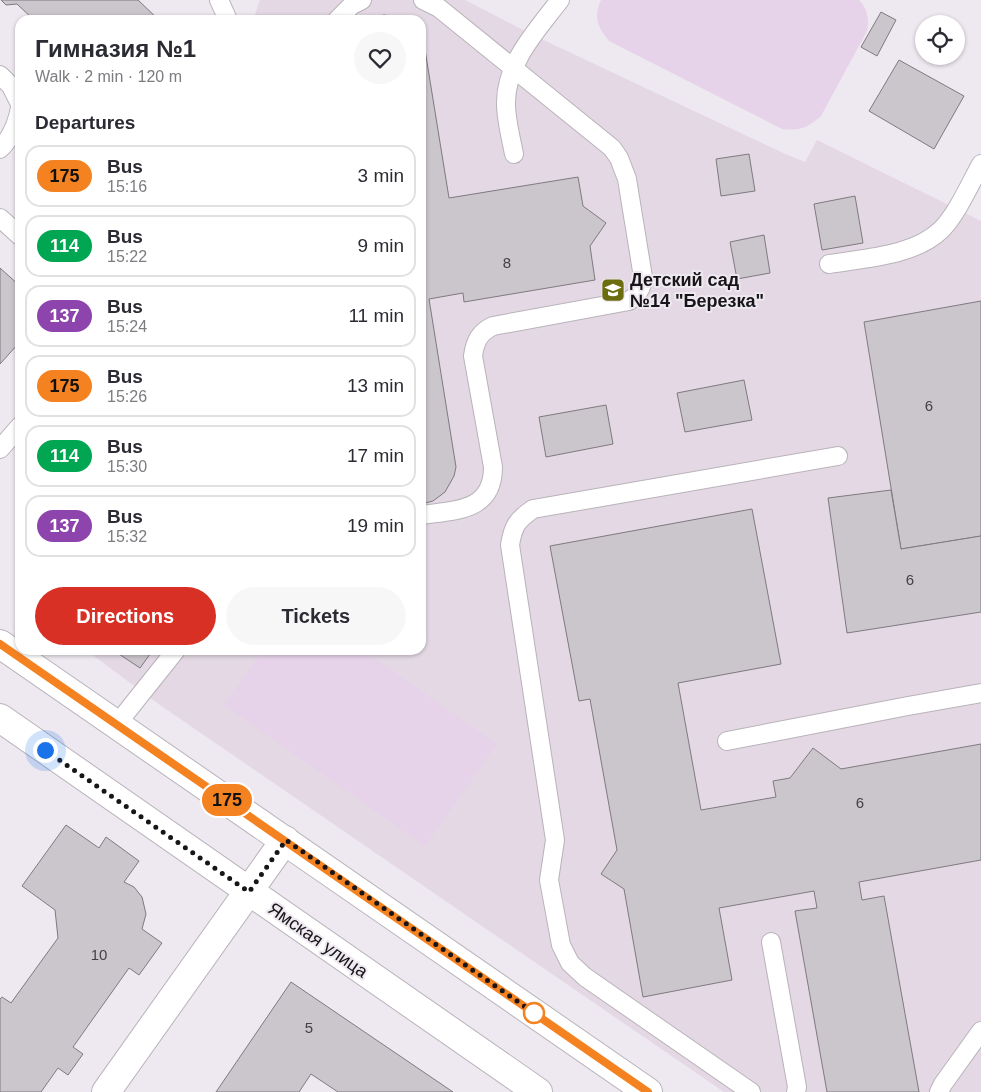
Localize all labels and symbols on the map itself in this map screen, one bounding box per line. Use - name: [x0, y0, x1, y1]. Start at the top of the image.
- house number: 8: [503, 254, 511, 271]
- place label: Детский сад №14 "Березка": [630, 270, 764, 311]
- school or university icon: Детский сад №14 "Березка": [600, 277, 626, 303]
- house number: 6: [925, 397, 933, 414]
- house number: 6: [906, 571, 914, 588]
- your location: [33, 738, 58, 763]
- line badge: 175: [198, 784, 256, 816]
- house number: 6: [856, 794, 864, 811]
- street label: Ямская улица: [264, 898, 372, 982]
- house number: 10: [91, 946, 107, 963]
- unlabelled marker: [523, 1002, 545, 1024]
- house number: 5: [305, 1019, 313, 1036]

